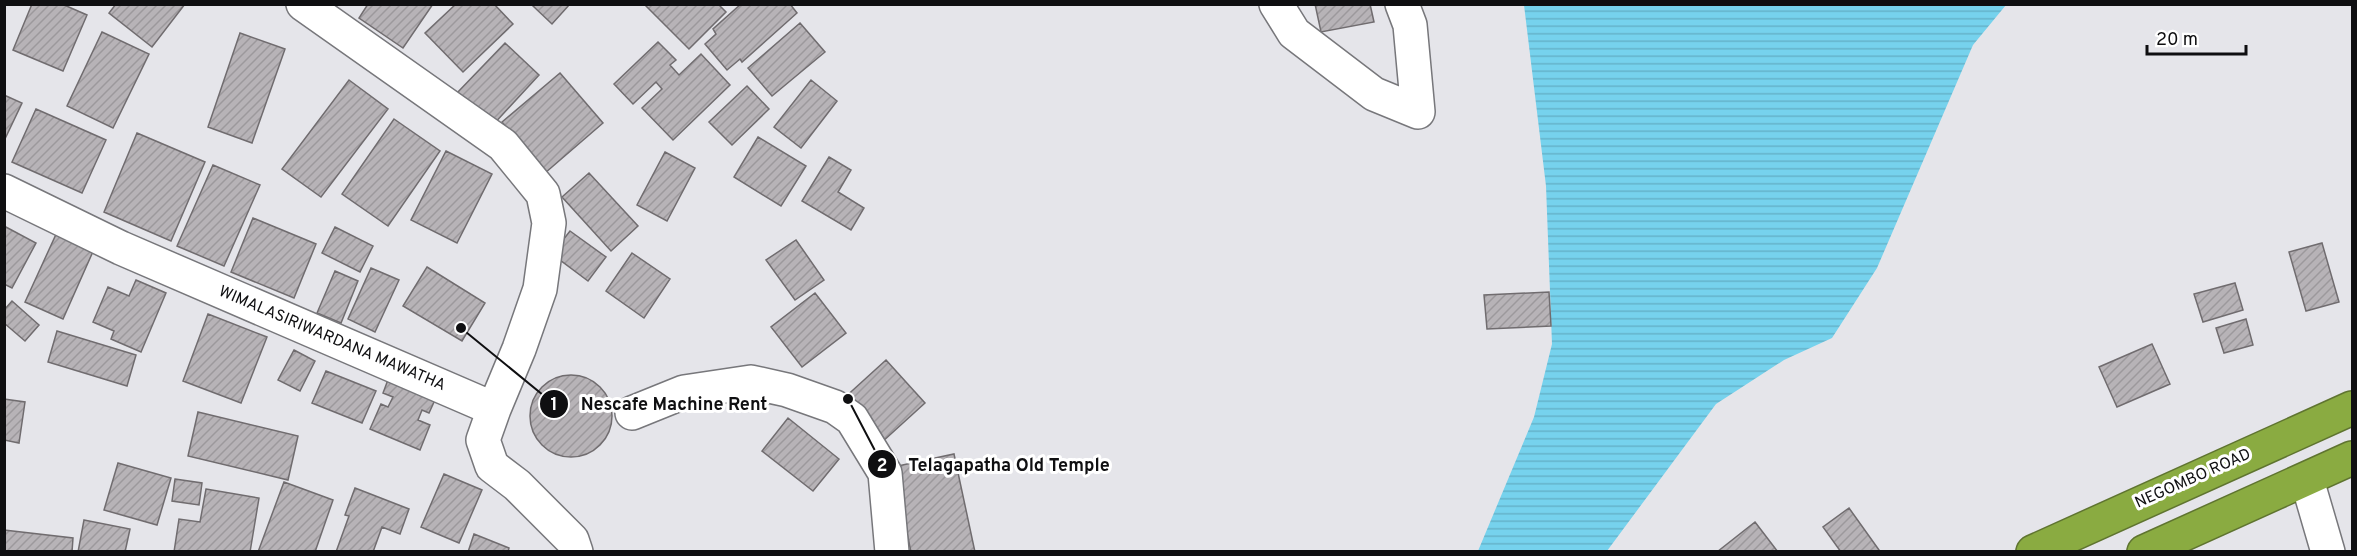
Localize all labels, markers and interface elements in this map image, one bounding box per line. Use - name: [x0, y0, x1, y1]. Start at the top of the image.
- scale bar: [2147, 18, 2246, 56]
- text: 20 m: [2156, 29, 2198, 52]
- street label: WIMALASIRIWARDANA MAWATHA: [215, 282, 449, 396]
- callout: Nescafe Machine Rent: [539, 386, 779, 422]
- text: 1: [550, 394, 558, 417]
- text: Nescafe Machine Rent: [581, 394, 767, 417]
- street label: NEGOMBO ROAD: [2132, 444, 2254, 514]
- callout: Telagapatha Old Temple: [867, 446, 1122, 482]
- text: 2: [876, 455, 888, 478]
- text: Telagapatha Old Temple: [908, 455, 1110, 478]

